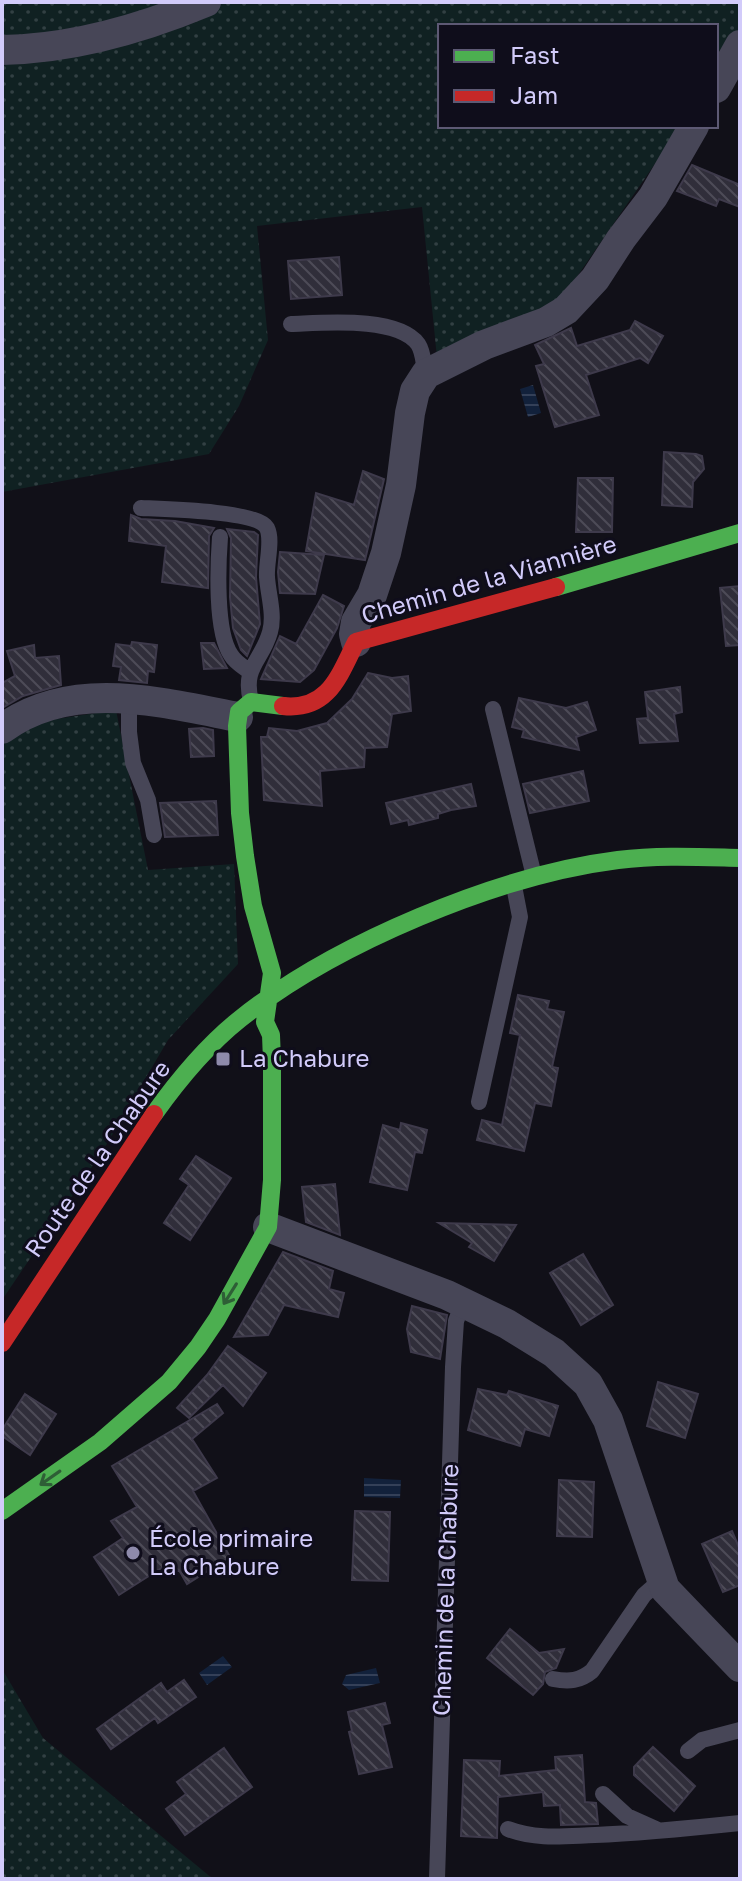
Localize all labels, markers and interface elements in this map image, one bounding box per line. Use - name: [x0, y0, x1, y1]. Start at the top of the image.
- legend: [438, 24, 718, 128]
- text: Fast: [510, 40, 560, 69]
- text: Jam: [510, 80, 558, 109]
- street label: Chemin de la Viannière: [358, 528, 620, 629]
- place label: La Chabure: [239, 1043, 369, 1072]
- marker: La Chabure: [214, 1050, 232, 1068]
- street label: Route de la Chabure: [18, 1054, 176, 1262]
- one-way arrow: [221, 1283, 238, 1305]
- street label: Chemin de la Chabure: [426, 1463, 463, 1717]
- one-way arrow: [39, 1470, 61, 1486]
- place label: École primaire La Chabure: [149, 1523, 313, 1580]
- marker: École primaire La Chabure: [124, 1544, 142, 1562]

